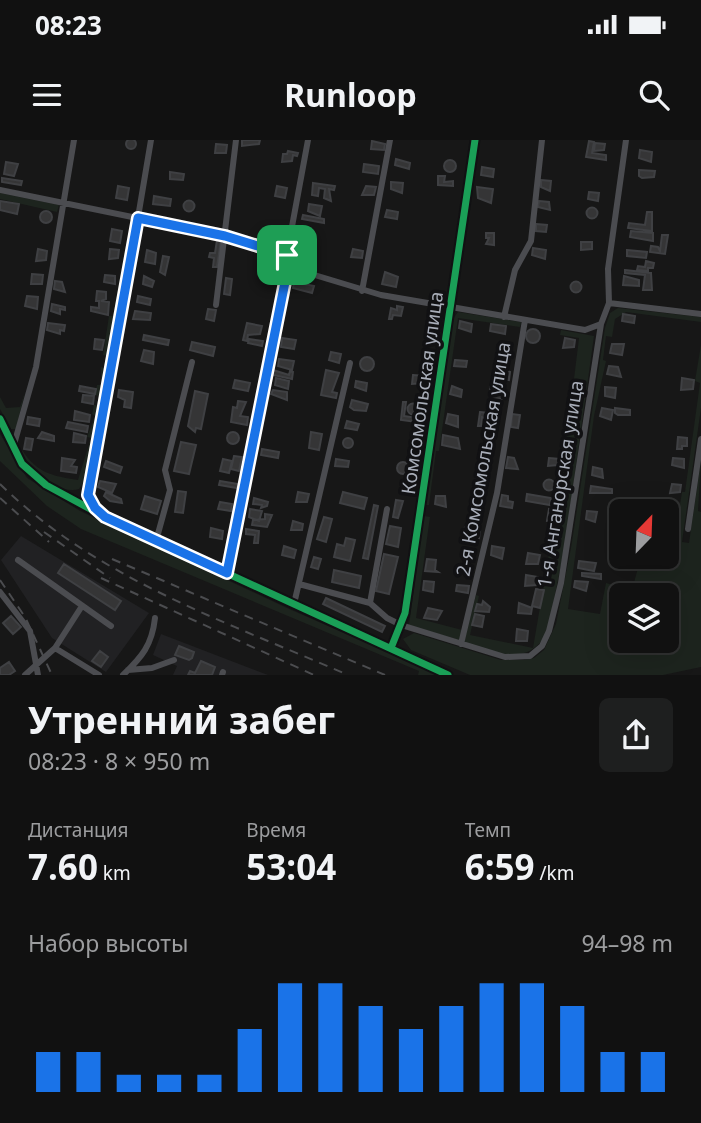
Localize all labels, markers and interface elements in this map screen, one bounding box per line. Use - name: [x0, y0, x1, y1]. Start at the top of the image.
- text: 08:23: [35, 7, 102, 43]
- text: Runloop: [284, 73, 417, 116]
- icon: menu: [28, 76, 66, 114]
- icon: search: [635, 76, 673, 114]
- pin: [257, 225, 317, 285]
- icon: arrive: [268, 236, 306, 274]
- street label: Комсомольская улица: [395, 290, 449, 496]
- street label: 2-я Комсомольская улица: [450, 340, 516, 578]
- street label: 1-я Анганорская улица: [531, 379, 589, 589]
- north arrow: [609, 499, 679, 569]
- map controls: [609, 499, 679, 653]
- button: layers: [609, 583, 679, 653]
- text: Утренний забег: [28, 693, 335, 745]
- button: share: [599, 698, 673, 772]
- text: 08:23 · 8 × 950 m: [28, 745, 210, 777]
- text: Дистанция: [28, 817, 128, 843]
- text: Время: [246, 817, 306, 843]
- text: Темп: [465, 817, 511, 843]
- text: 7.60: [28, 843, 98, 890]
- text: 53:04: [246, 843, 336, 890]
- text: 6:59: [465, 843, 535, 890]
- text: km: [98, 860, 131, 886]
- text: /km: [535, 860, 574, 886]
- text: Набор высоты: [28, 927, 188, 959]
- text: 94–98 m: [581, 927, 673, 959]

